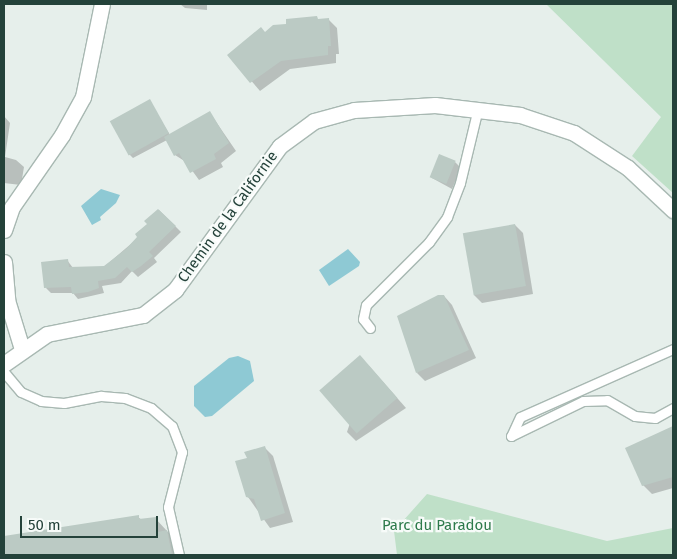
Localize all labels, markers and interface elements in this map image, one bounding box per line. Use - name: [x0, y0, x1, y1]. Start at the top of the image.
- street label: Chemin de la Californie: [174, 148, 282, 286]
- scale bar: [22, 506, 160, 538]
- text: 50 m: [28, 516, 61, 534]
- park label: Parc du Paradou: [382, 517, 492, 535]

